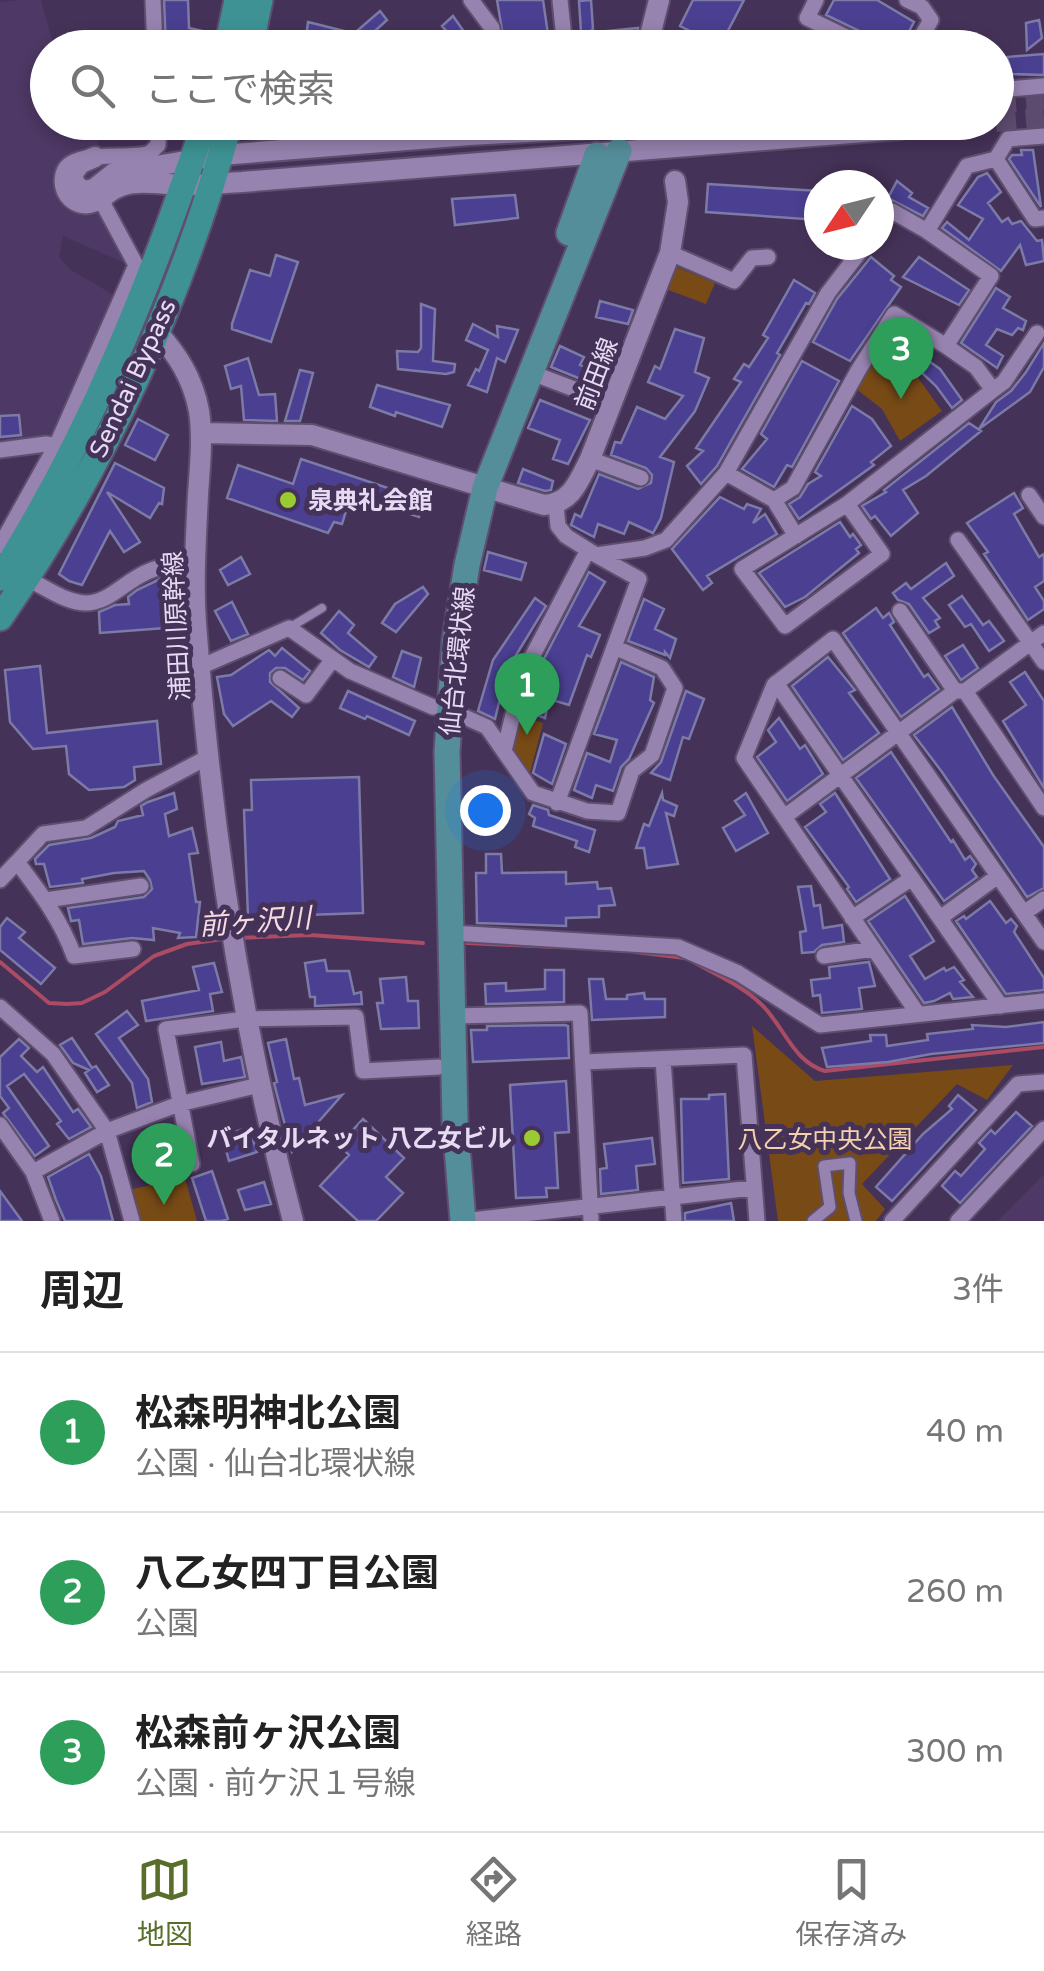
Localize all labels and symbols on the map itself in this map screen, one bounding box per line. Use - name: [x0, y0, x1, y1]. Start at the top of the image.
- north arrow: [804, 170, 894, 260]
- street label: Sendai Bypass: [83, 294, 183, 463]
- pin: 3: [868, 316, 934, 399]
- street label: 前田線: [569, 334, 624, 415]
- place label: 泉典礼会館: [308, 486, 433, 516]
- marker: 泉典礼会館: [277, 489, 299, 511]
- street label: 浦田川原幹線: [158, 550, 196, 702]
- street label: 仙台北環状線: [435, 585, 481, 737]
- pin: 1: [494, 652, 560, 735]
- your location: [460, 785, 511, 836]
- water label: 前ヶ沢川: [198, 901, 315, 943]
- pin: 2: [132, 1122, 196, 1205]
- place label: バイタルネット 八乙女ビル: [206, 1124, 512, 1154]
- park label: 八乙女中央公園: [737, 1125, 913, 1155]
- marker: バイタルネット 八乙女ビル: [521, 1127, 543, 1149]

